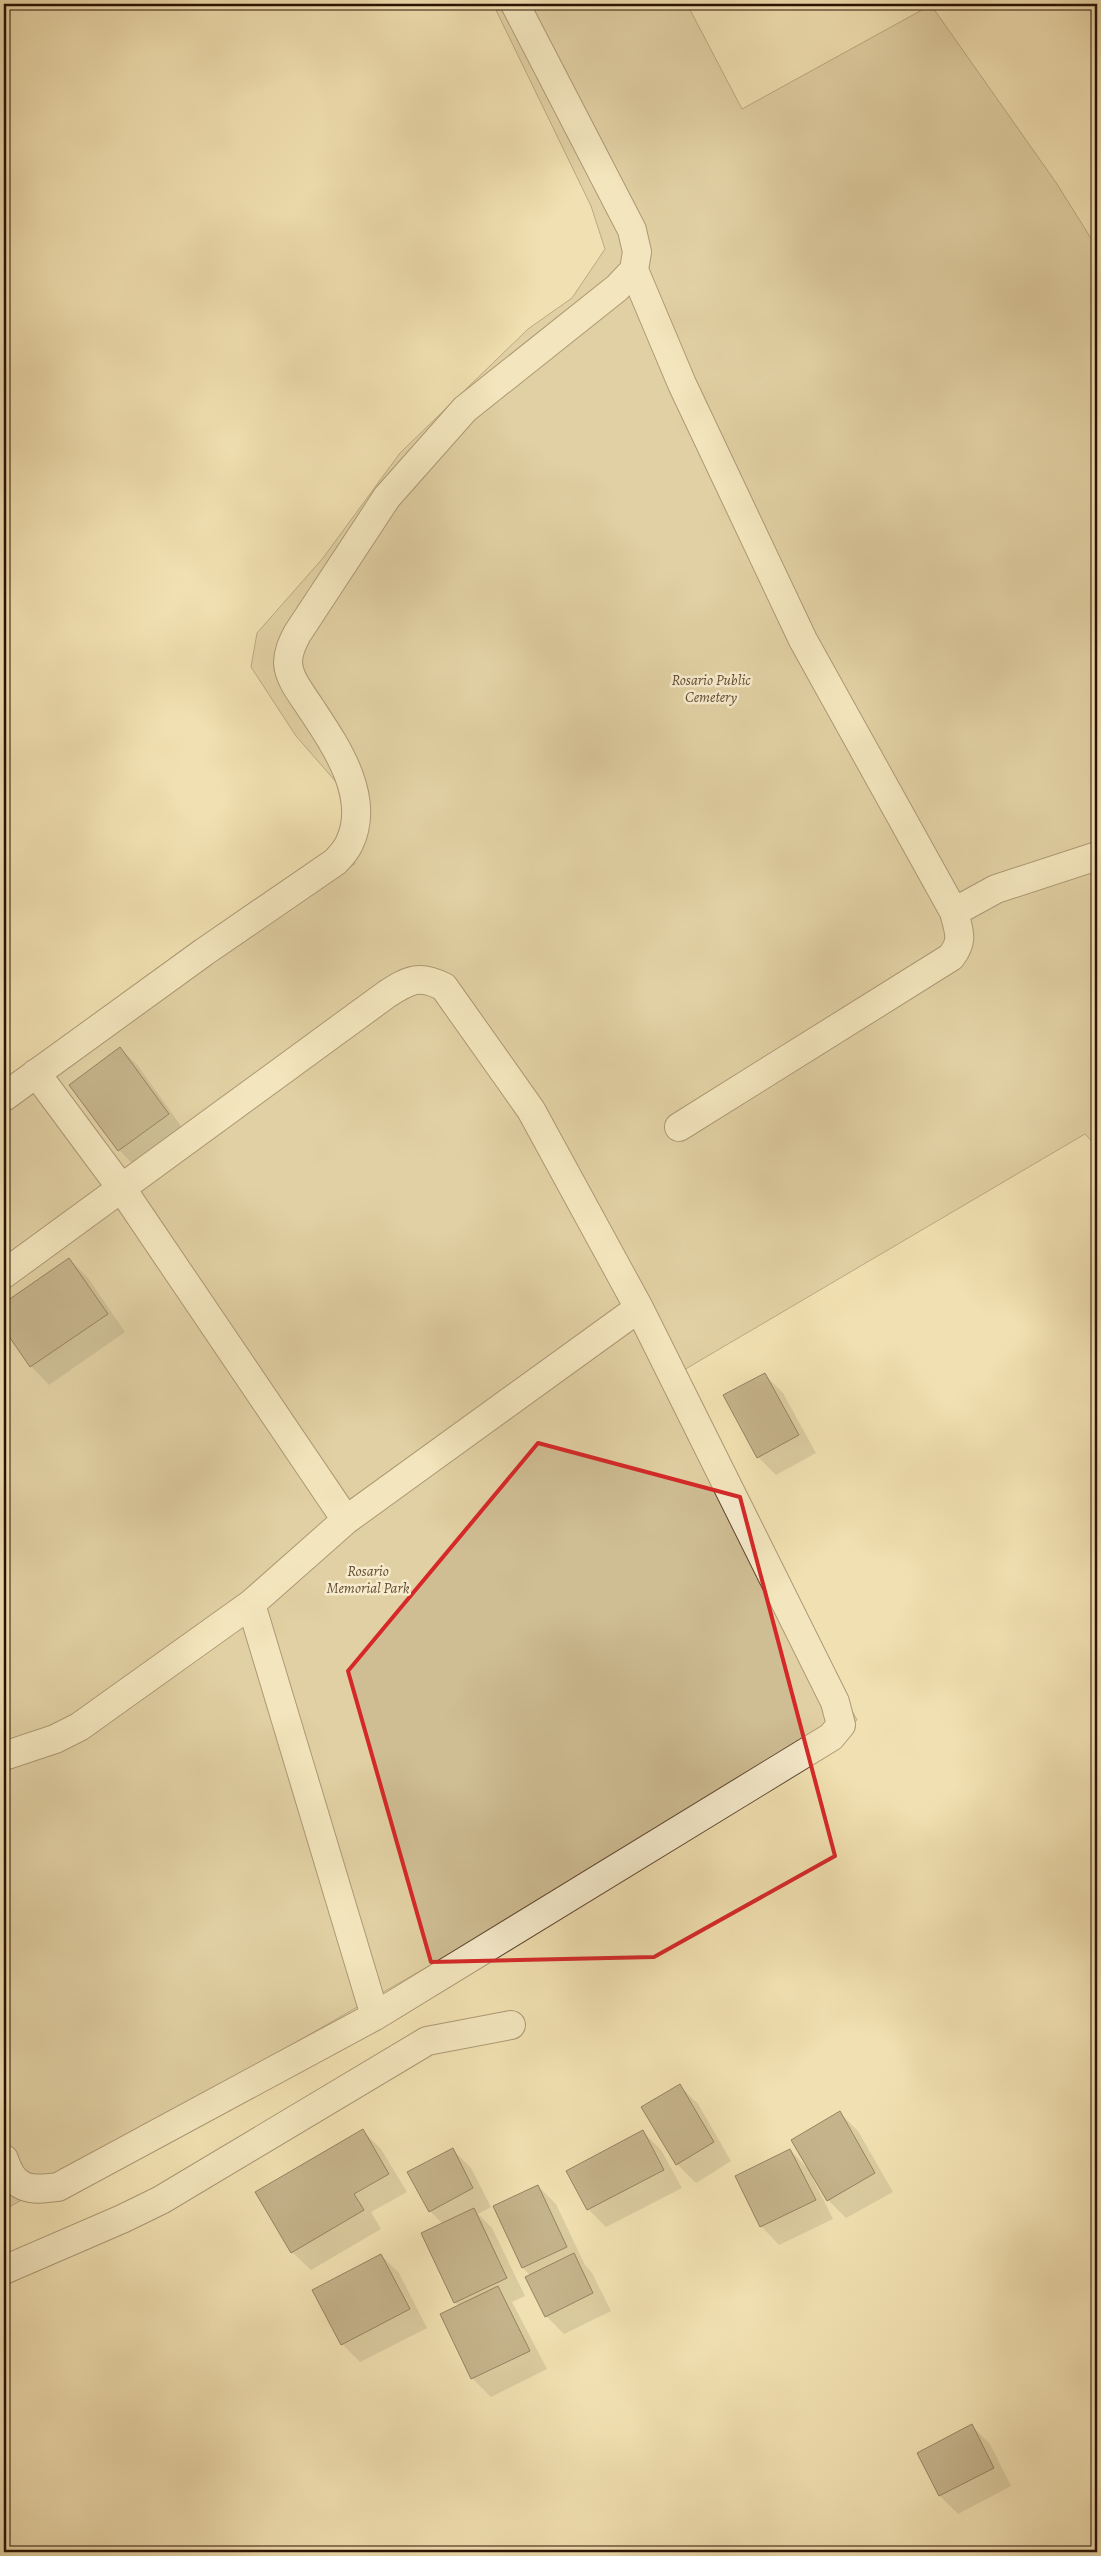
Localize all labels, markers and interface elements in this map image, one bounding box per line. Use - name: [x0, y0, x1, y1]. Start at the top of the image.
- park label: Rosario Public Cemetery: [671, 670, 751, 707]
- park label: Rosario Memorial Park: [327, 1561, 410, 1598]

